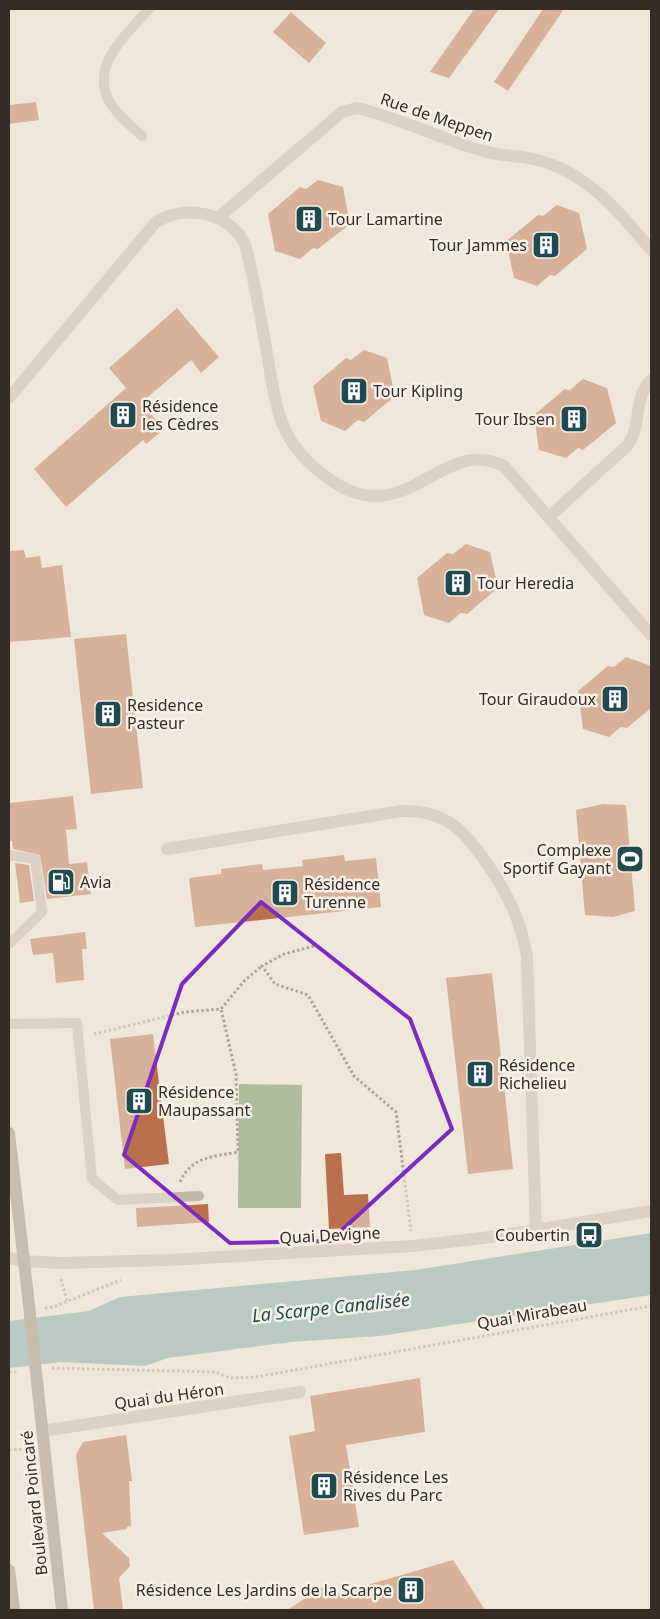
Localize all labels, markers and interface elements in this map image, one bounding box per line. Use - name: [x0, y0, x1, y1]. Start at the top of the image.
- street label: Rue de Meppen: [378, 87, 496, 147]
- building icon: Tour Lamartine: [294, 204, 324, 234]
- place label: Tour Lamartine: [328, 208, 443, 230]
- building icon: Tour Jammes: [531, 230, 561, 260]
- place label: Tour Jammes: [429, 234, 527, 256]
- building icon: Tour Kipling: [339, 376, 369, 406]
- place label: Tour Kipling: [373, 380, 463, 402]
- place label: Résidence les Cèdres: [142, 395, 219, 435]
- building icon: Résidence les Cèdres: [108, 400, 138, 430]
- building icon: Tour Ibsen: [559, 404, 589, 434]
- place label: Tour Ibsen: [475, 408, 555, 430]
- building icon: Tour Heredia: [443, 568, 473, 598]
- place label: Tour Heredia: [477, 572, 574, 594]
- building icon: Tour Giraudoux: [600, 684, 630, 714]
- place label: Tour Giraudoux: [479, 688, 597, 710]
- place label: Residence Pasteur: [127, 694, 203, 734]
- building icon: Residence Pasteur: [93, 699, 123, 729]
- place label: Complexe Sportif Gayant: [503, 839, 611, 879]
- sports icon: Complexe Sportif Gayant: [615, 844, 645, 874]
- fuel station icon: Avia: [46, 867, 76, 897]
- place label: Avia: [80, 871, 111, 893]
- place label: Résidence Turenne: [304, 873, 380, 913]
- building icon: Résidence Turenne: [270, 878, 300, 908]
- place label: Résidence Richelieu: [499, 1054, 575, 1094]
- building icon: Résidence Richelieu: [465, 1059, 495, 1089]
- place label: Résidence Maupassant: [158, 1081, 250, 1121]
- building icon: Résidence Maupassant: [124, 1086, 154, 1116]
- bus stop icon: Coubertin: [574, 1220, 604, 1250]
- street label: Quai Devigne: [279, 1221, 381, 1249]
- place label: Coubertin: [495, 1224, 570, 1246]
- water label: La Scarpe Canalisée: [251, 1287, 411, 1327]
- street label: Quai Mirabeau: [475, 1294, 589, 1334]
- street label: Quai du Héron: [113, 1377, 225, 1415]
- street label: Boulevard Poincaré: [15, 1429, 53, 1577]
- place label: Résidence Les Rives du Parc: [343, 1466, 448, 1506]
- building icon: Résidence Les Rives du Parc: [309, 1471, 339, 1501]
- building icon: Résidence Les Jardins de la Scarpe: [396, 1575, 426, 1605]
- place label: Résidence Les Jardins de la Scarpe: [136, 1579, 392, 1601]

